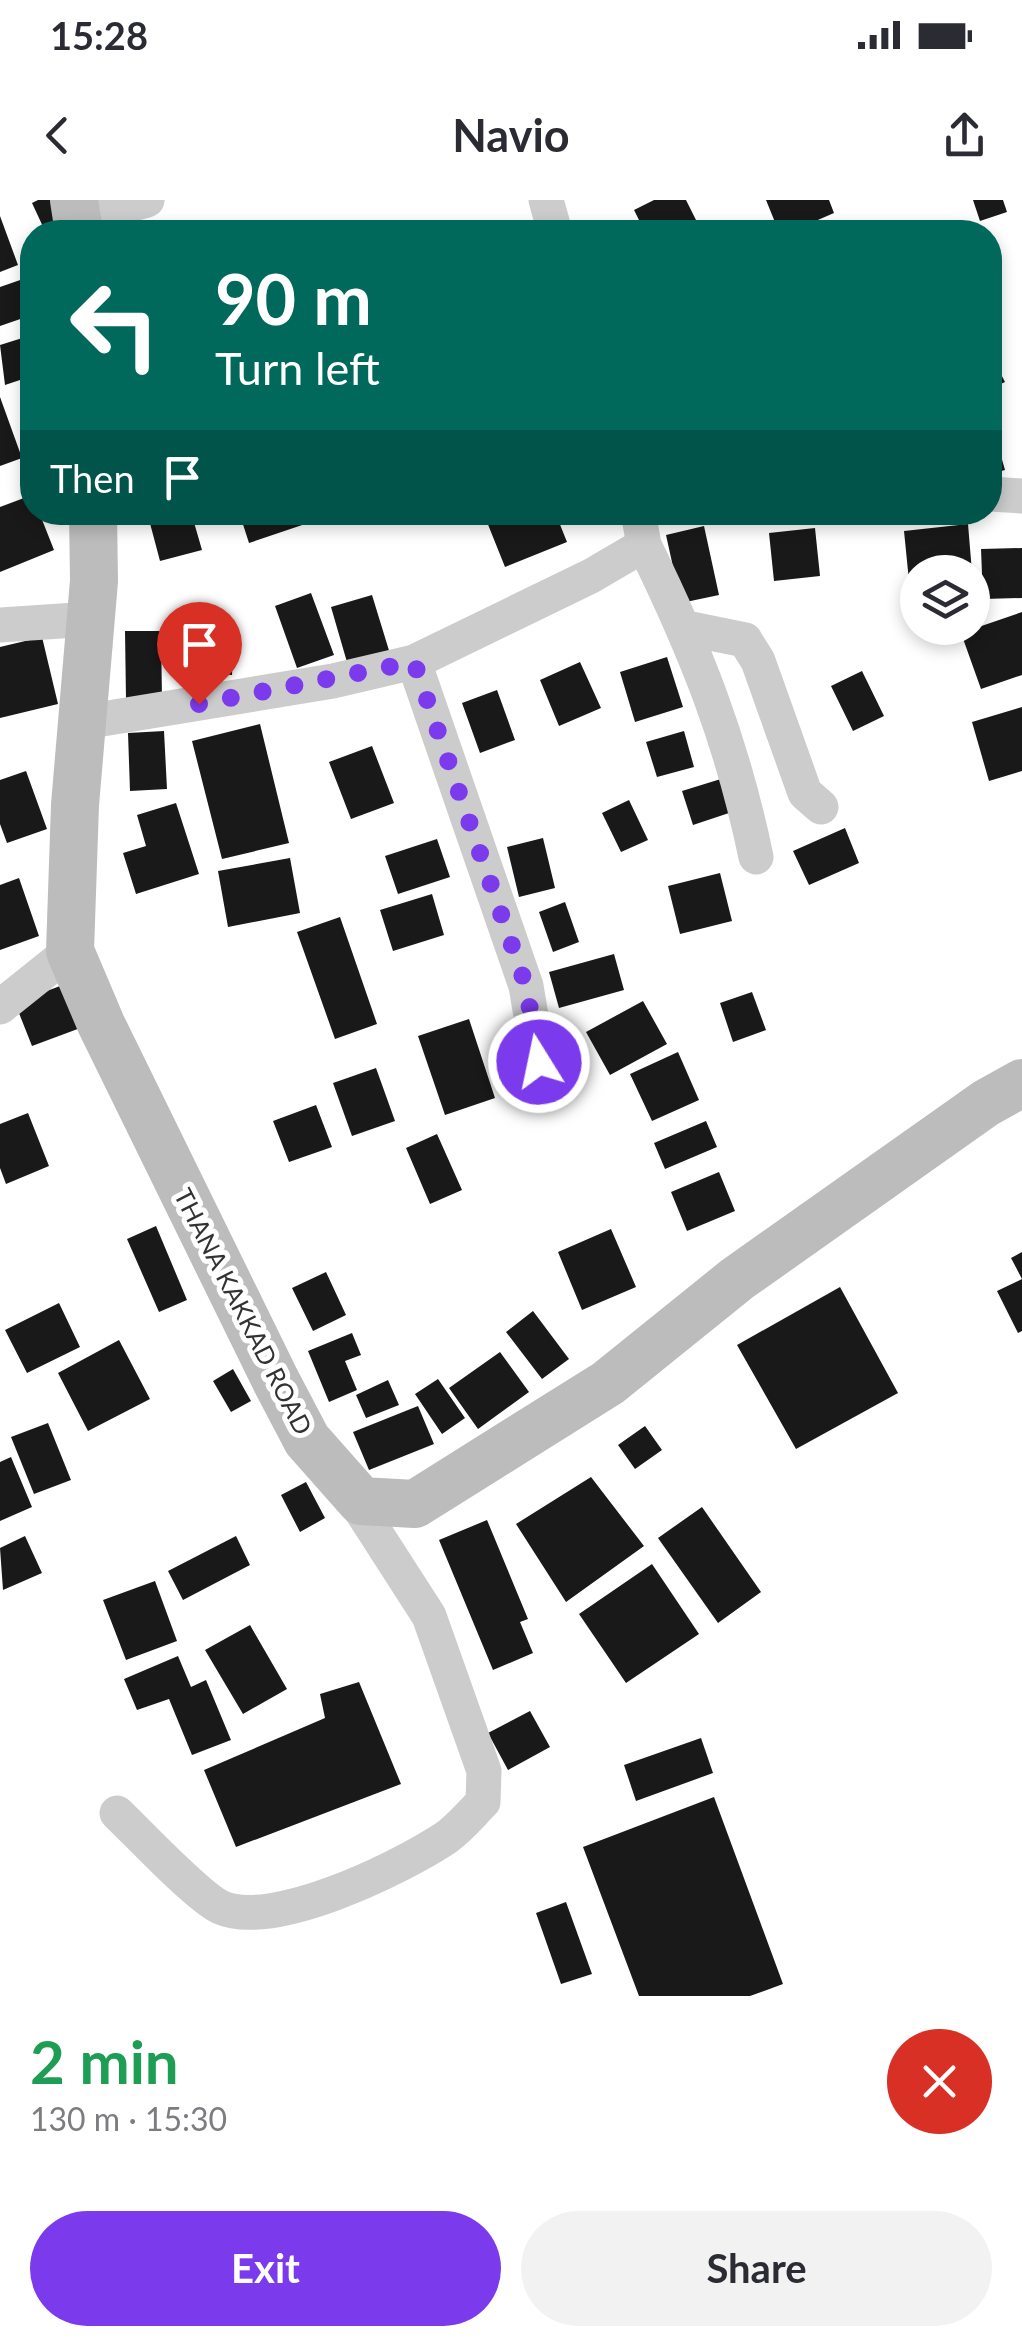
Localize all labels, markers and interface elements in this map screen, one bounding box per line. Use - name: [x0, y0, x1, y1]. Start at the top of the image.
- text: 15:28: [50, 12, 148, 58]
- icon: back: [30, 108, 85, 163]
- text: Navio: [452, 108, 570, 162]
- icon: share: [937, 108, 992, 163]
- text: 90 m: [215, 256, 372, 340]
- icon: left: [50, 260, 180, 390]
- text: Turn left: [215, 341, 380, 395]
- icon: arrive: [155, 450, 210, 505]
- text: Then: [50, 455, 135, 501]
- map controls: [900, 555, 990, 645]
- button: layers: [900, 555, 990, 645]
- pin: [157, 602, 242, 705]
- icon: arrive: [172, 617, 227, 672]
- position arrow: [487, 1010, 591, 1114]
- street label: THANA KAKKAD ROAD: [169, 1183, 319, 1439]
- text: 2 min: [30, 2025, 179, 2097]
- button: close: [887, 2029, 992, 2134]
- text: 130 m · 15:30: [30, 2099, 227, 2138]
- button: Exit: [30, 2211, 501, 2326]
- button: Share: [521, 2211, 992, 2326]

